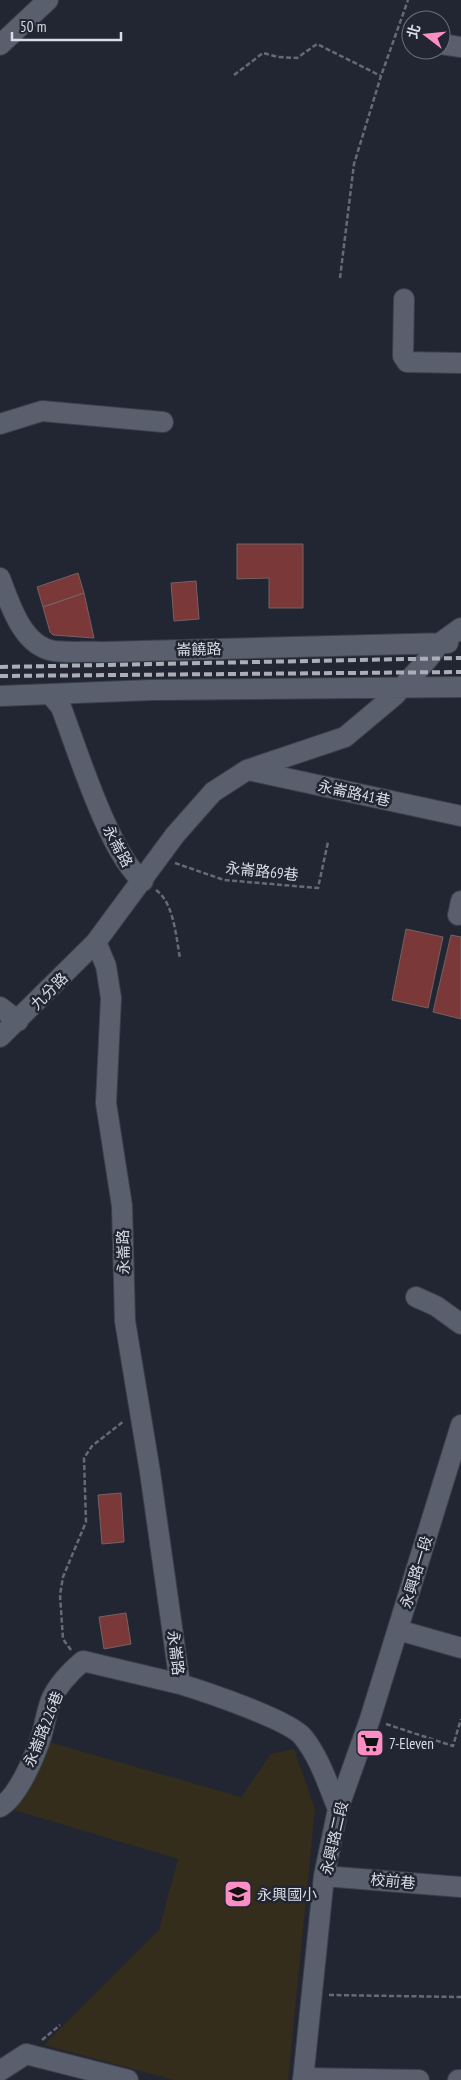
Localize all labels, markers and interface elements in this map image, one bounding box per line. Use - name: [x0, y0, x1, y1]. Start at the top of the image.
- scale bar: [12, 10, 121, 42]
- north arrow: [401, 10, 451, 60]
- text: 50 m: [20, 17, 46, 36]
- text: 北: [403, 22, 424, 41]
- street label: 崙饒路: [176, 639, 222, 659]
- street label: 永崙路41巷: [316, 776, 392, 810]
- street label: 永崙路: [99, 822, 137, 870]
- street label: 永崙路69巷: [224, 858, 300, 884]
- street label: 九分路: [26, 968, 72, 1014]
- street label: 永崙路: [113, 1229, 133, 1275]
- street label: 永興路一段: [396, 1533, 436, 1611]
- street label: 永崙路: [164, 1630, 188, 1676]
- street label: 永崙路226巷: [19, 1688, 67, 1770]
- supermarket icon: 7-Eleven: [355, 1728, 385, 1758]
- place label: 7-Eleven: [389, 1734, 434, 1753]
- street label: 永興路二段: [316, 1799, 352, 1877]
- street label: 校前巷: [370, 1870, 416, 1892]
- school or university icon: 永興國小: [223, 1879, 253, 1909]
- place label: 永興國小: [257, 1885, 317, 1904]

